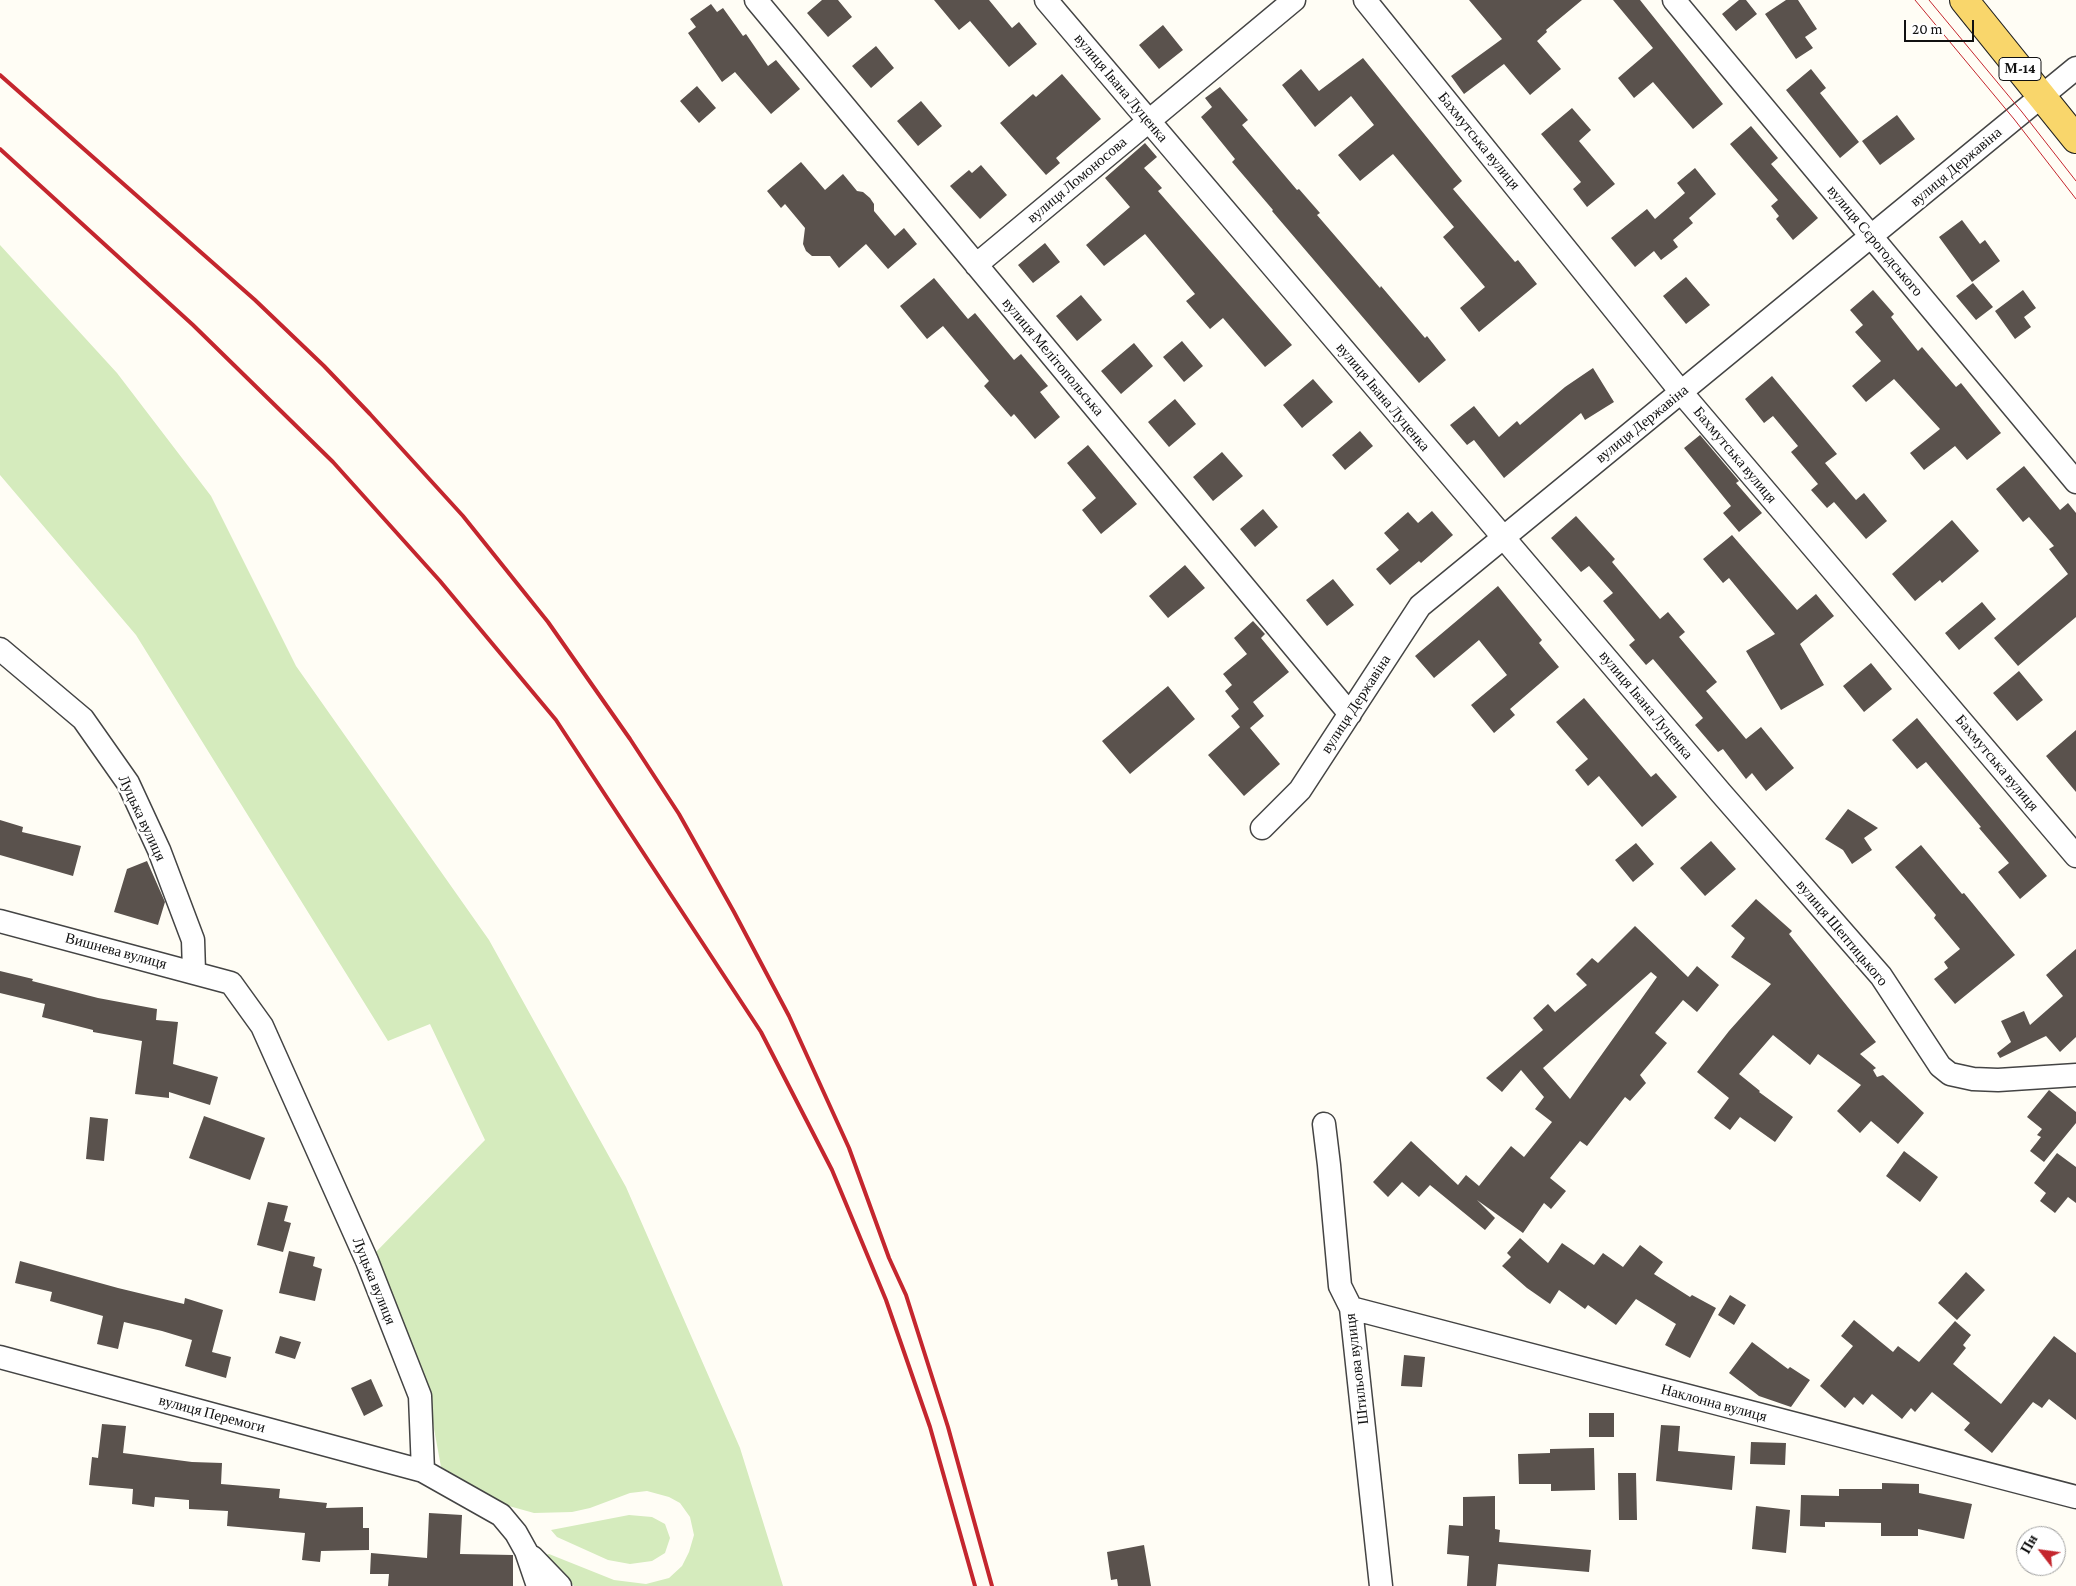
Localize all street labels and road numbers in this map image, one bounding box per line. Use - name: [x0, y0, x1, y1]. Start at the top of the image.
- street label: вулиця Івана Луценка: [1070, 30, 1172, 146]
- road number: М-14: [1999, 58, 2041, 80]
- street label: Бахмутська вулиця: [1434, 89, 1524, 193]
- street label: вулиця Державіна: [1906, 123, 2006, 211]
- street label: вулиця Ломоносова: [1024, 133, 1130, 227]
- street label: вулиця Сєрогодського: [1823, 182, 1927, 300]
- street label: вулиця Мелітопольська: [998, 294, 1108, 420]
- street label: вулиця Івана Луценка: [1332, 339, 1434, 455]
- street label: вулиця Державіна: [1592, 381, 1692, 467]
- street label: Бахмутська вулиця: [1689, 403, 1781, 507]
- street label: вулиця Івана Луценка: [1595, 647, 1697, 763]
- street label: вулиця Державіна: [1317, 651, 1395, 757]
- street label: Бахмутська вулиця: [1951, 711, 2043, 815]
- street label: Луцька вулиця: [114, 772, 170, 864]
- street label: вулиця Шептицького: [1792, 876, 1892, 990]
- street label: Вишнева вулиця: [63, 929, 169, 973]
- street label: Луцька вулиця: [348, 1235, 400, 1327]
- street label: Штильова вулиця: [1341, 1312, 1373, 1426]
- street label: Наклонна вулиця: [1659, 1380, 1769, 1426]
- street label: вулиця Перемоги: [157, 1391, 267, 1437]

